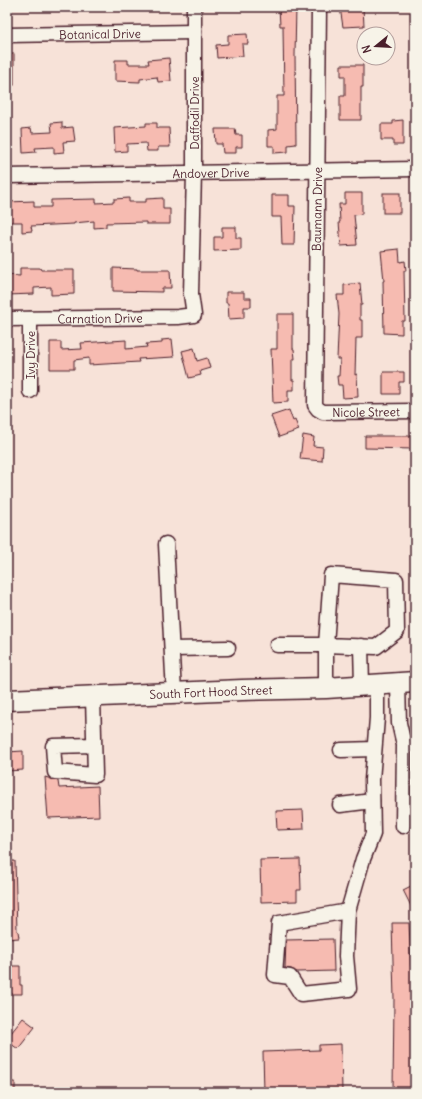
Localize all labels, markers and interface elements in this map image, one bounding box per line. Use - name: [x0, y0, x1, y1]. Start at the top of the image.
- street label: Botanical Drive: [59, 25, 141, 42]
- north arrow: [356, 26, 396, 66]
- text: N: [359, 43, 374, 55]
- street label: Daffodil Drive: [187, 76, 202, 150]
- street label: Andover Drive: [172, 164, 250, 181]
- street label: Baumann Drive: [309, 167, 325, 251]
- street label: Carnation Drive: [57, 310, 143, 326]
- street label: Ivy Drive: [23, 331, 38, 379]
- street label: Nicole Street: [332, 404, 400, 419]
- street label: South Fort Hood Street: [149, 682, 273, 701]

